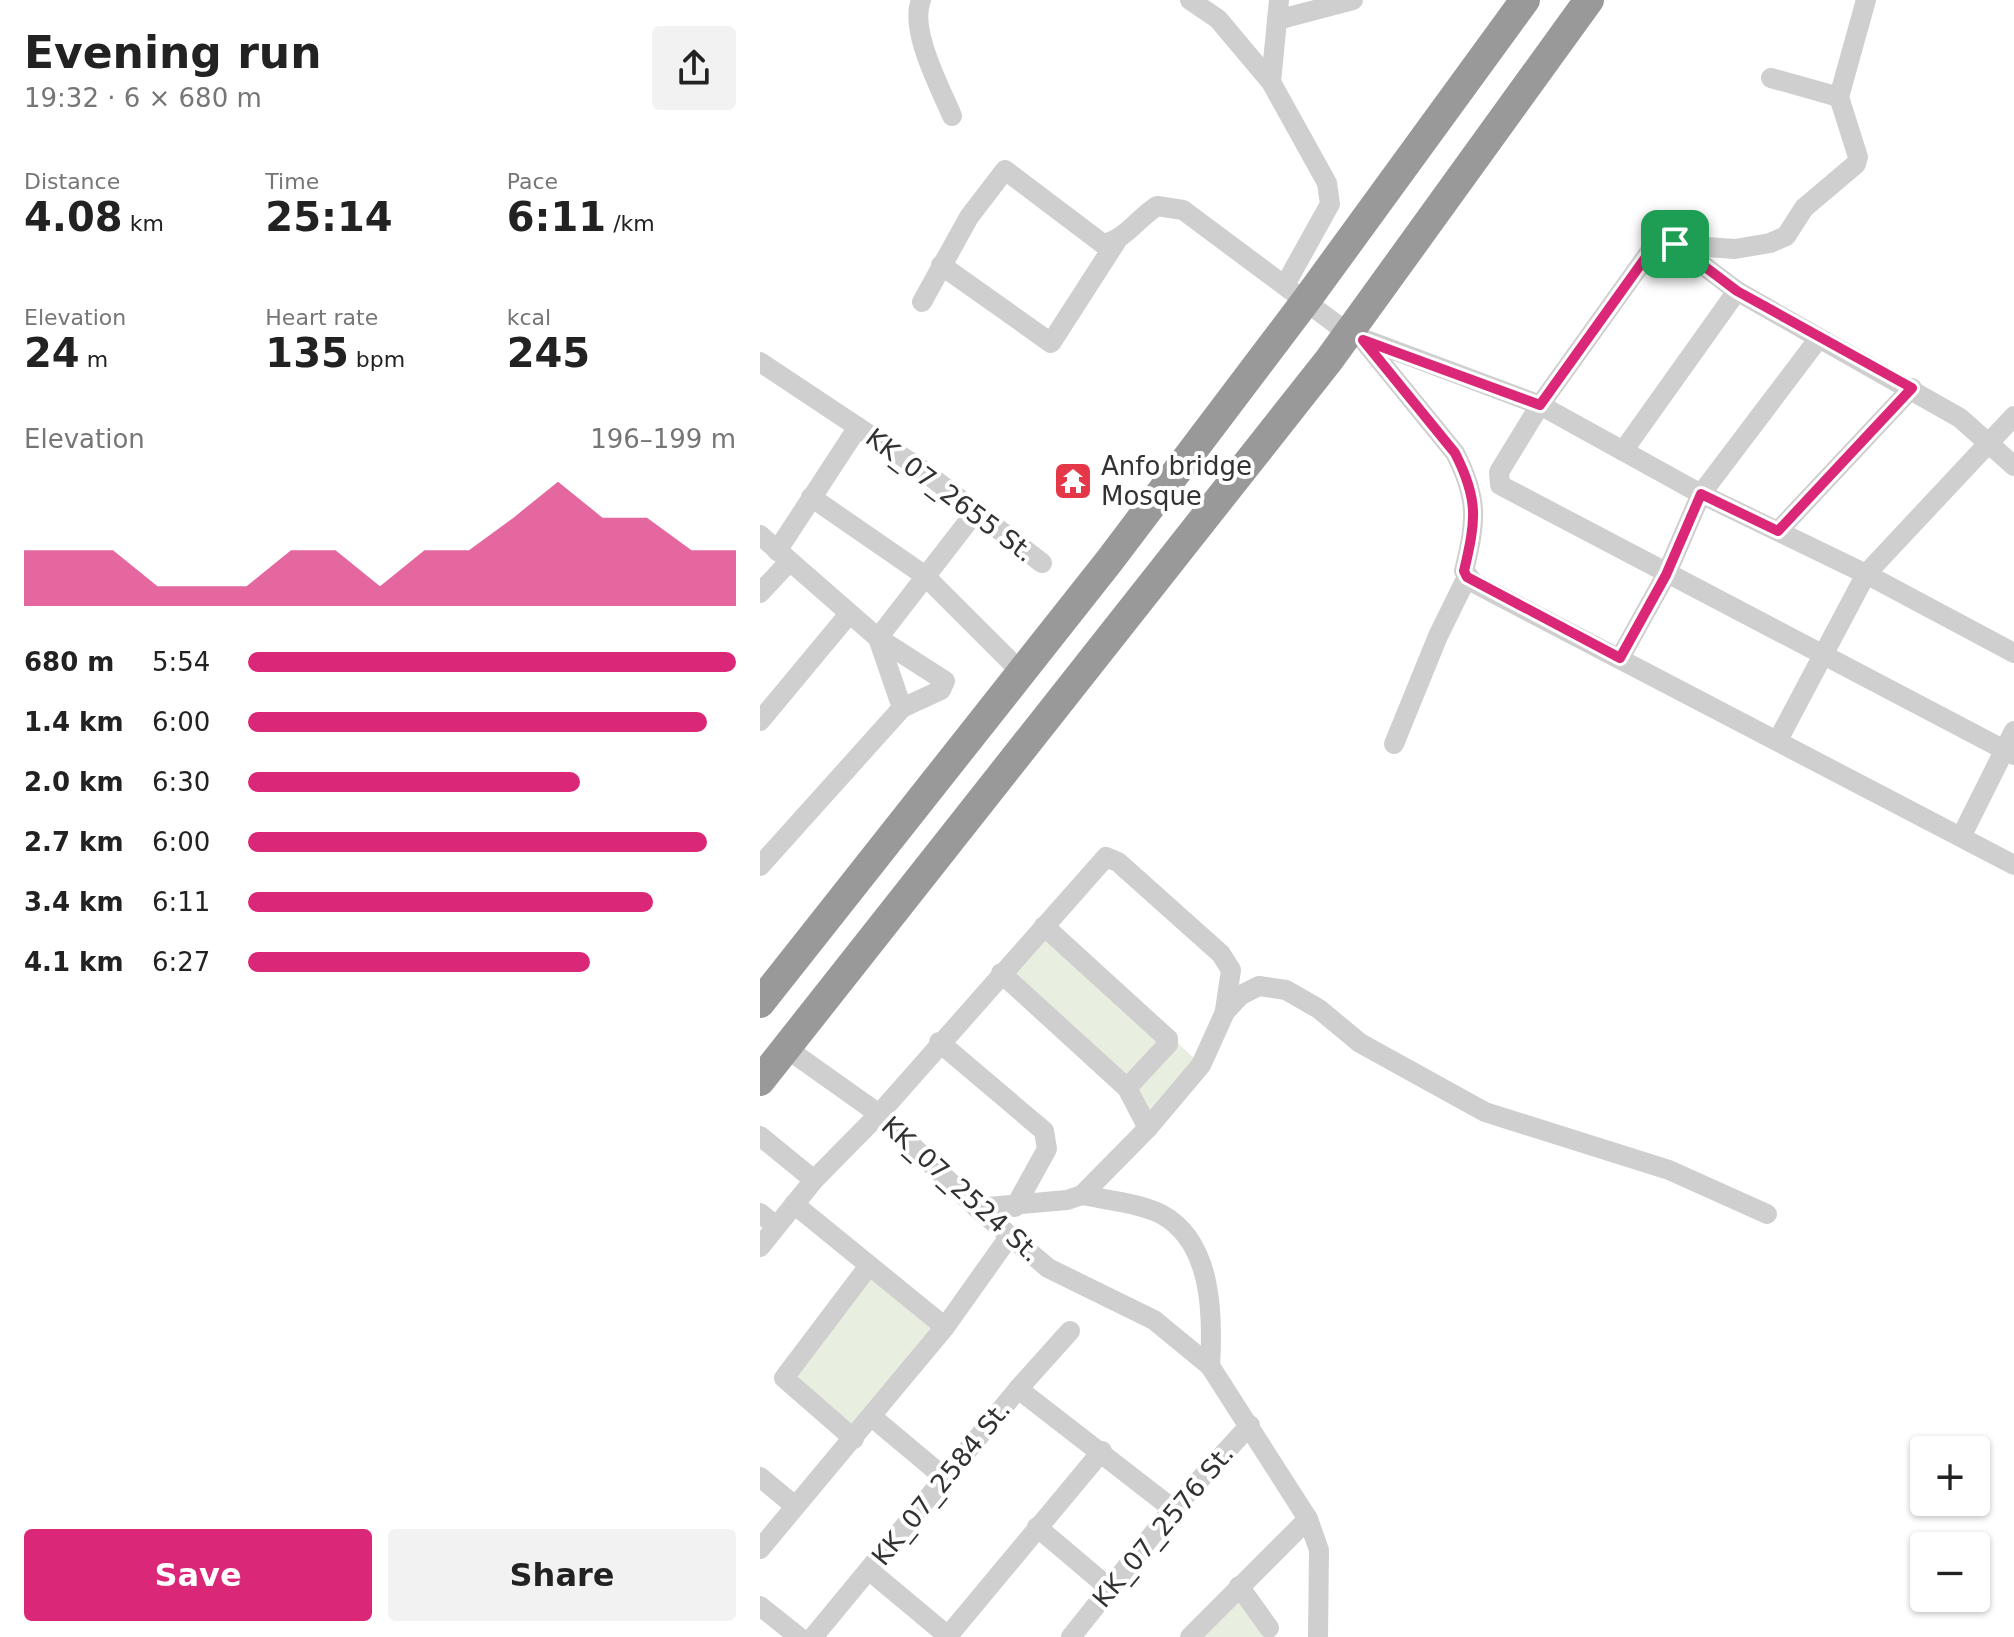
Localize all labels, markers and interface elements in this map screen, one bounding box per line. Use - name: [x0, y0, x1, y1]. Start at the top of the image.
- button: share: [652, 26, 736, 110]
- text: Evening run: [24, 27, 321, 78]
- text: 19:32 · 6 × 680 m: [24, 83, 262, 113]
- text: Distance: [24, 169, 120, 194]
- text: Time: [265, 169, 319, 194]
- text: Pace: [507, 169, 558, 194]
- text: 4.08: [24, 194, 123, 240]
- text: 25:14: [265, 194, 393, 240]
- text: 6:11: [507, 194, 606, 240]
- pin: [1641, 210, 1709, 278]
- text: km: [123, 211, 164, 236]
- text: /km: [606, 211, 655, 236]
- icon: arrive: [1653, 222, 1697, 266]
- text: Elevation: [24, 305, 126, 330]
- text: Heart rate: [265, 305, 378, 330]
- text: kcal: [507, 305, 551, 330]
- text: 24: [24, 330, 80, 376]
- text: 135: [265, 330, 349, 376]
- text: 245: [507, 330, 590, 376]
- text: m: [80, 347, 108, 372]
- text: bpm: [349, 347, 405, 372]
- street label: KK_07_2655 St.: [860, 422, 1040, 568]
- text: Elevation: [24, 424, 145, 454]
- text: 196–199 m: [590, 424, 736, 454]
- place label: Anfo bridge Mosque: [1101, 451, 1252, 511]
- temple icon: Anfo bridge Mosque: [1052, 460, 1094, 502]
- text: 680 m: [24, 647, 114, 677]
- text: 5:54: [152, 647, 210, 677]
- text: 1.4 km: [24, 707, 124, 737]
- text: 6:00: [152, 707, 210, 737]
- text: 2.0 km: [24, 767, 124, 797]
- text: 6:30: [152, 767, 210, 797]
- text: 2.7 km: [24, 827, 124, 857]
- text: 6:00: [152, 827, 210, 857]
- text: 3.4 km: [24, 887, 124, 917]
- text: 6:11: [152, 887, 210, 917]
- text: 4.1 km: [24, 947, 124, 977]
- text: 6:27: [152, 947, 210, 977]
- street label: KK_07_2524 St.: [876, 1110, 1046, 1268]
- street label: KK_07_2584 St.: [866, 1395, 1016, 1571]
- map controls: [1910, 1436, 1990, 1612]
- button: +: [1910, 1436, 1990, 1516]
- street label: KK_07_2576 St.: [1086, 1439, 1240, 1613]
- button: Save: [24, 1529, 372, 1621]
- button: Share: [388, 1529, 736, 1621]
- button: −: [1910, 1532, 1990, 1612]

